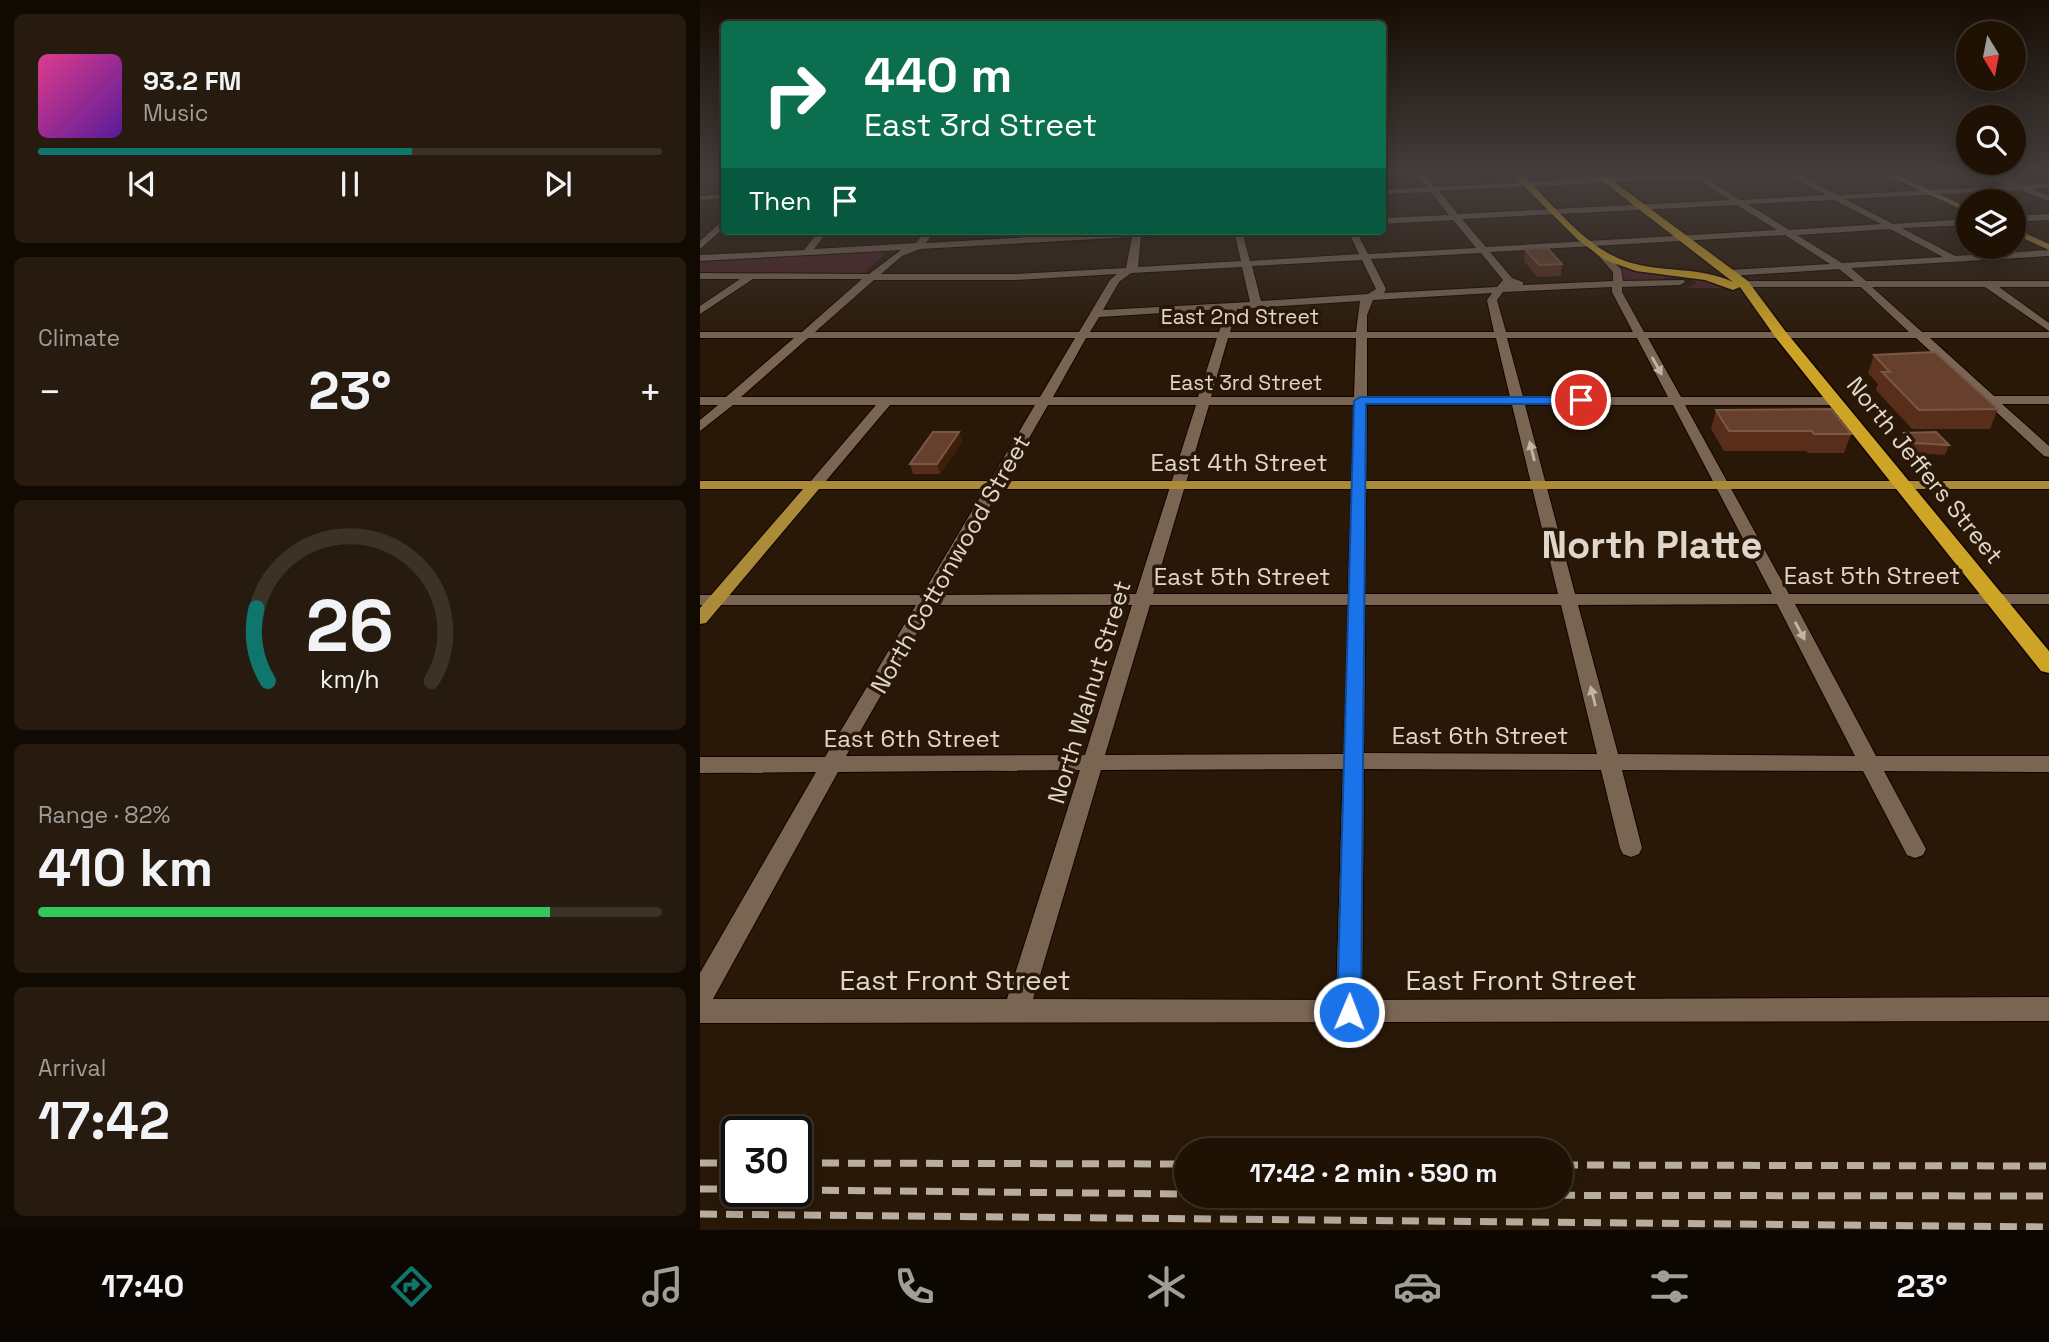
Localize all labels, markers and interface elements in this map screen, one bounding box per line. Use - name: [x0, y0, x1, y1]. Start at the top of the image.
- north arrow: [1956, 21, 2026, 91]
- map controls: [1956, 21, 2026, 259]
- text: 440 m: [864, 44, 1012, 106]
- icon: right: [749, 49, 840, 140]
- text: 93.2 FM: [143, 64, 242, 98]
- text: Music: [143, 98, 208, 128]
- text: East 3rd Street: [864, 105, 1097, 145]
- button: search: [1956, 105, 2026, 175]
- icon: previous: [123, 165, 161, 203]
- icon: pause: [331, 165, 369, 203]
- icon: next: [539, 165, 577, 203]
- icon: arrive: [826, 182, 864, 220]
- text: Then: [749, 184, 812, 218]
- button: layers: [1956, 189, 2026, 259]
- street label: East 2nd Street: [1161, 303, 1319, 330]
- text: Climate: [38, 323, 120, 353]
- one-way arrow: [1651, 357, 1663, 376]
- text: 23°: [309, 358, 392, 424]
- text: −: [38, 368, 62, 416]
- text: +: [638, 368, 662, 416]
- street label: East 3rd Street: [1169, 369, 1323, 396]
- pin: [1551, 370, 1611, 430]
- street label: North Jeffers Street: [1840, 370, 2010, 570]
- icon: arrive: [1562, 381, 1600, 419]
- street label: North Cottonwood Street: [863, 429, 1037, 699]
- one-way arrow: [1526, 440, 1537, 462]
- street label: East 4th Street: [1150, 447, 1328, 478]
- district label: North Platte: [1542, 521, 1762, 569]
- street label: East 5th Street: [1784, 560, 1960, 591]
- street label: East 5th Street: [1154, 561, 1330, 592]
- street label: North Walnut Street: [1040, 577, 1138, 807]
- text: 26: [306, 579, 394, 672]
- one-way arrow: [1793, 622, 1805, 642]
- text: km/h: [320, 663, 380, 695]
- one-way arrow: [1587, 684, 1598, 706]
- street label: East 6th Street: [1392, 720, 1568, 751]
- street label: East 6th Street: [824, 723, 1000, 754]
- text: Range · 82%: [38, 800, 170, 830]
- text: 410 km: [38, 835, 213, 901]
- street label: East Front Street: [839, 962, 1071, 998]
- street label: East Front Street: [1405, 962, 1637, 998]
- position arrow: [1312, 975, 1386, 1049]
- text: Arrival: [38, 1053, 106, 1083]
- text: 17:42: [38, 1088, 170, 1154]
- speed limit sign: 30: [721, 1116, 812, 1207]
- text: 17:42 · 2 min · 590 m: [1249, 1156, 1498, 1190]
- icon: directions: [387, 1262, 436, 1311]
- icon: music: [638, 1262, 687, 1311]
- icon: phone: [890, 1262, 939, 1311]
- icon: climate: [1142, 1262, 1191, 1311]
- icon: car: [1393, 1262, 1442, 1311]
- icon: filters: [1645, 1262, 1694, 1311]
- text: 17:40: [101, 1266, 184, 1306]
- text: 23°: [1897, 1266, 1948, 1306]

